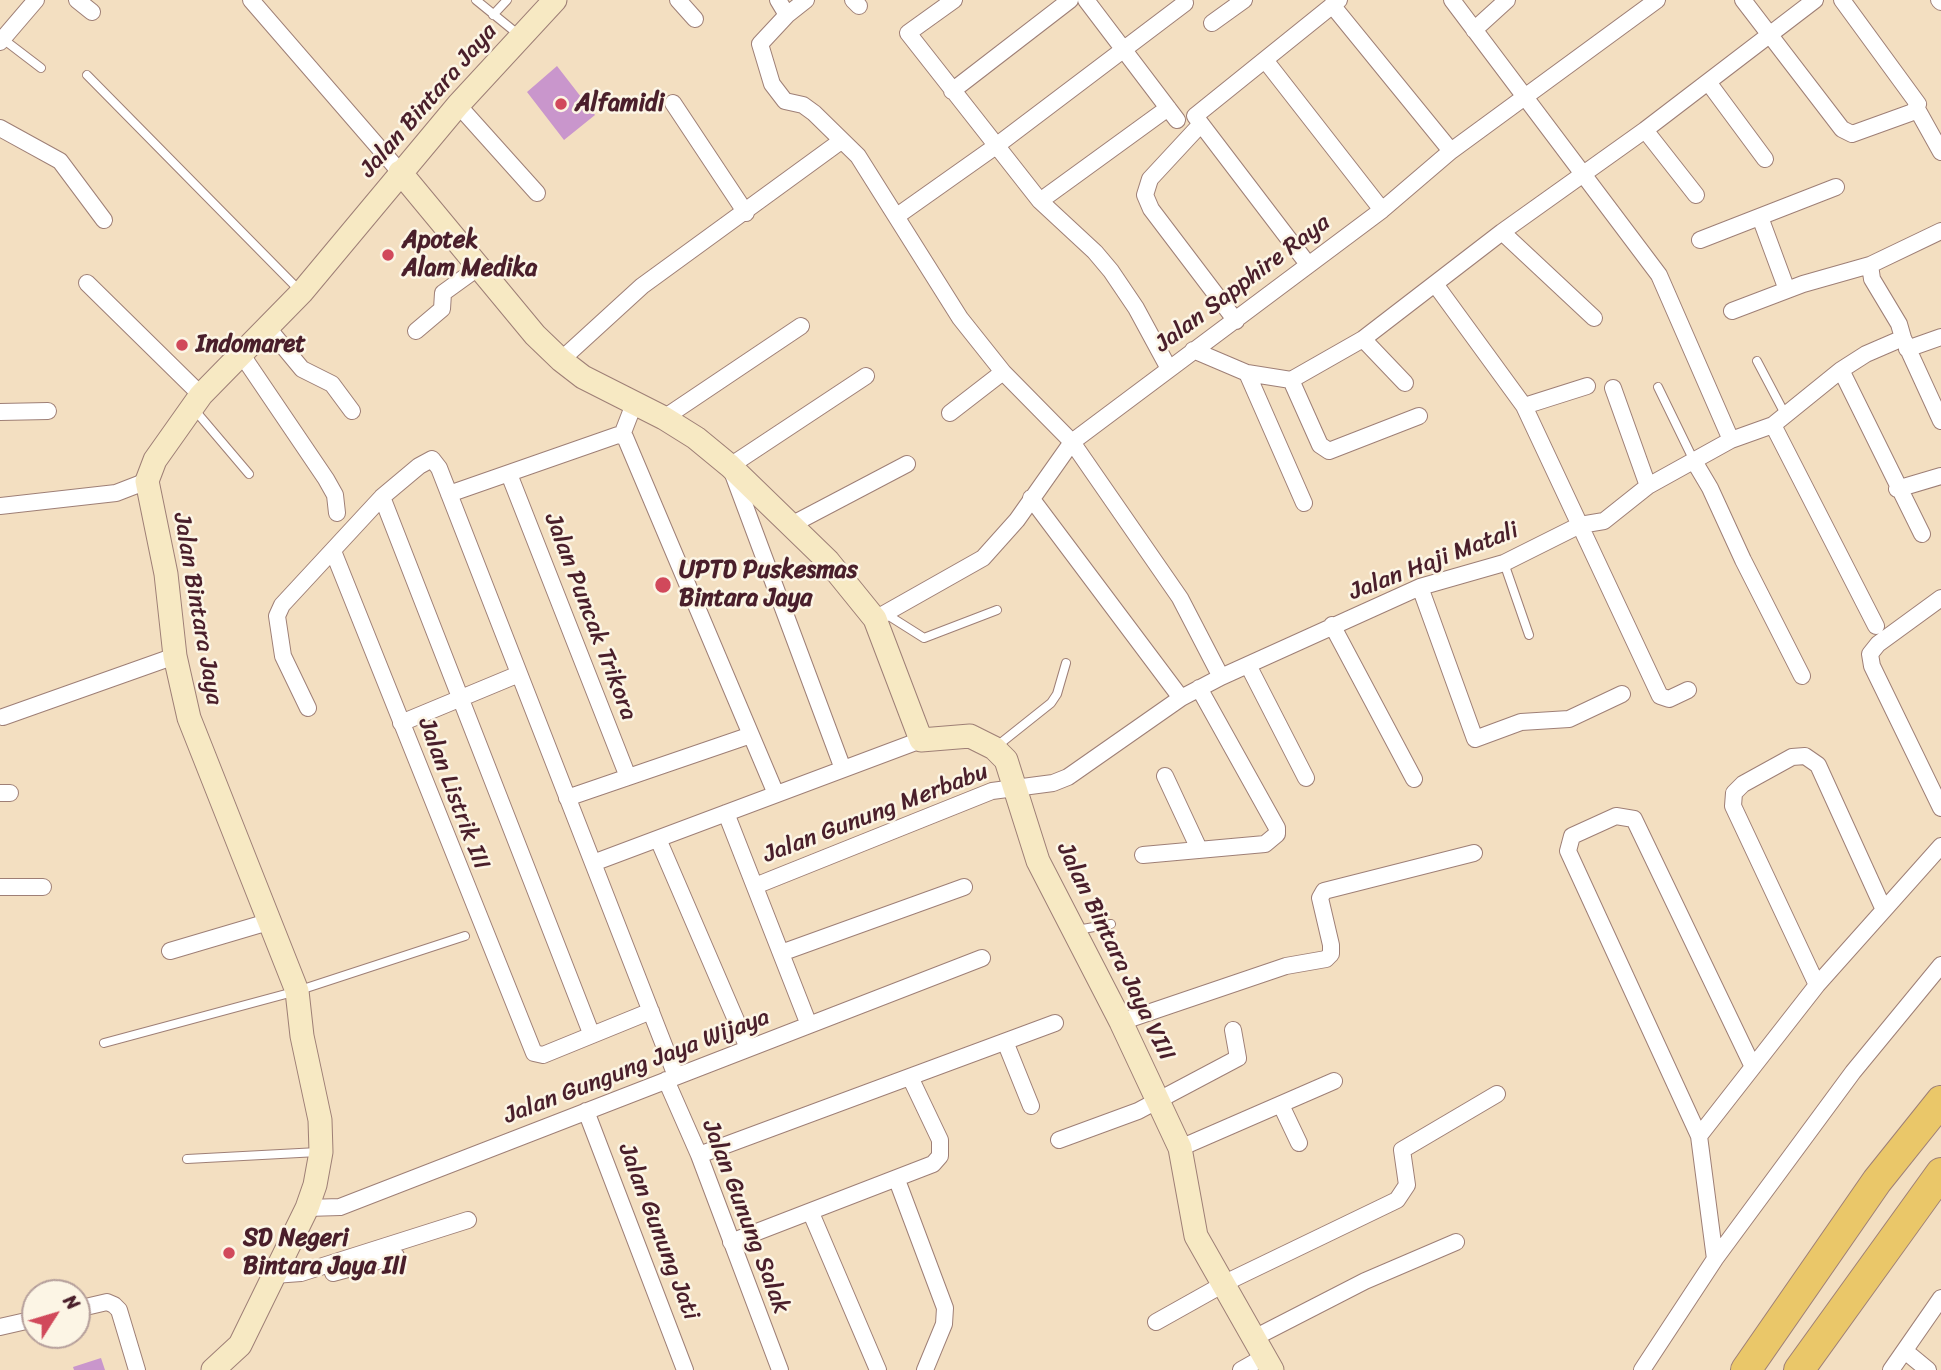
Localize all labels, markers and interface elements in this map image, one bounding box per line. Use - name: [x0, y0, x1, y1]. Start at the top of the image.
- street label: Jalan Bintara Jaya: [354, 18, 504, 184]
- place label: Alfamidi: [575, 90, 664, 118]
- marker: Alfamidi: [553, 96, 569, 112]
- street label: Jalan Sapphire Raya: [1150, 209, 1336, 359]
- place label: Apotek Alam Medika: [402, 227, 537, 283]
- marker: Apotek Alam Medika: [380, 247, 396, 263]
- place label: Indomaret: [196, 331, 306, 359]
- marker: Indomaret: [174, 337, 190, 353]
- street label: Jalan Puncak Trikora: [537, 510, 643, 724]
- street label: Jalan Bintara Jaya: [166, 511, 228, 707]
- street label: Jalan Haji Matali: [1345, 517, 1523, 607]
- place label: UPTD Puskesmas Bintara Jaya: [679, 557, 858, 613]
- marker: UPTD Puskesmas Bintara Jaya: [653, 575, 673, 595]
- street label: Jalan Listrik III: [411, 714, 495, 874]
- street label: Jalan Gunung Merbabu: [759, 758, 993, 870]
- street label: Jalan Bintara Jaya VIII: [1050, 838, 1180, 1066]
- street label: Jalan Gungung Jaya Wijaya: [500, 1003, 774, 1131]
- street label: Jalan Gunung Salak: [695, 1116, 795, 1318]
- street label: Jalan Gunung Jati: [611, 1140, 705, 1324]
- place label: SD Negeri Bintara Jaya III: [243, 1225, 407, 1281]
- marker: SD Negeri Bintara Jaya III: [221, 1245, 237, 1261]
- north arrow: [21, 1279, 91, 1349]
- text: N: [54, 1287, 89, 1317]

